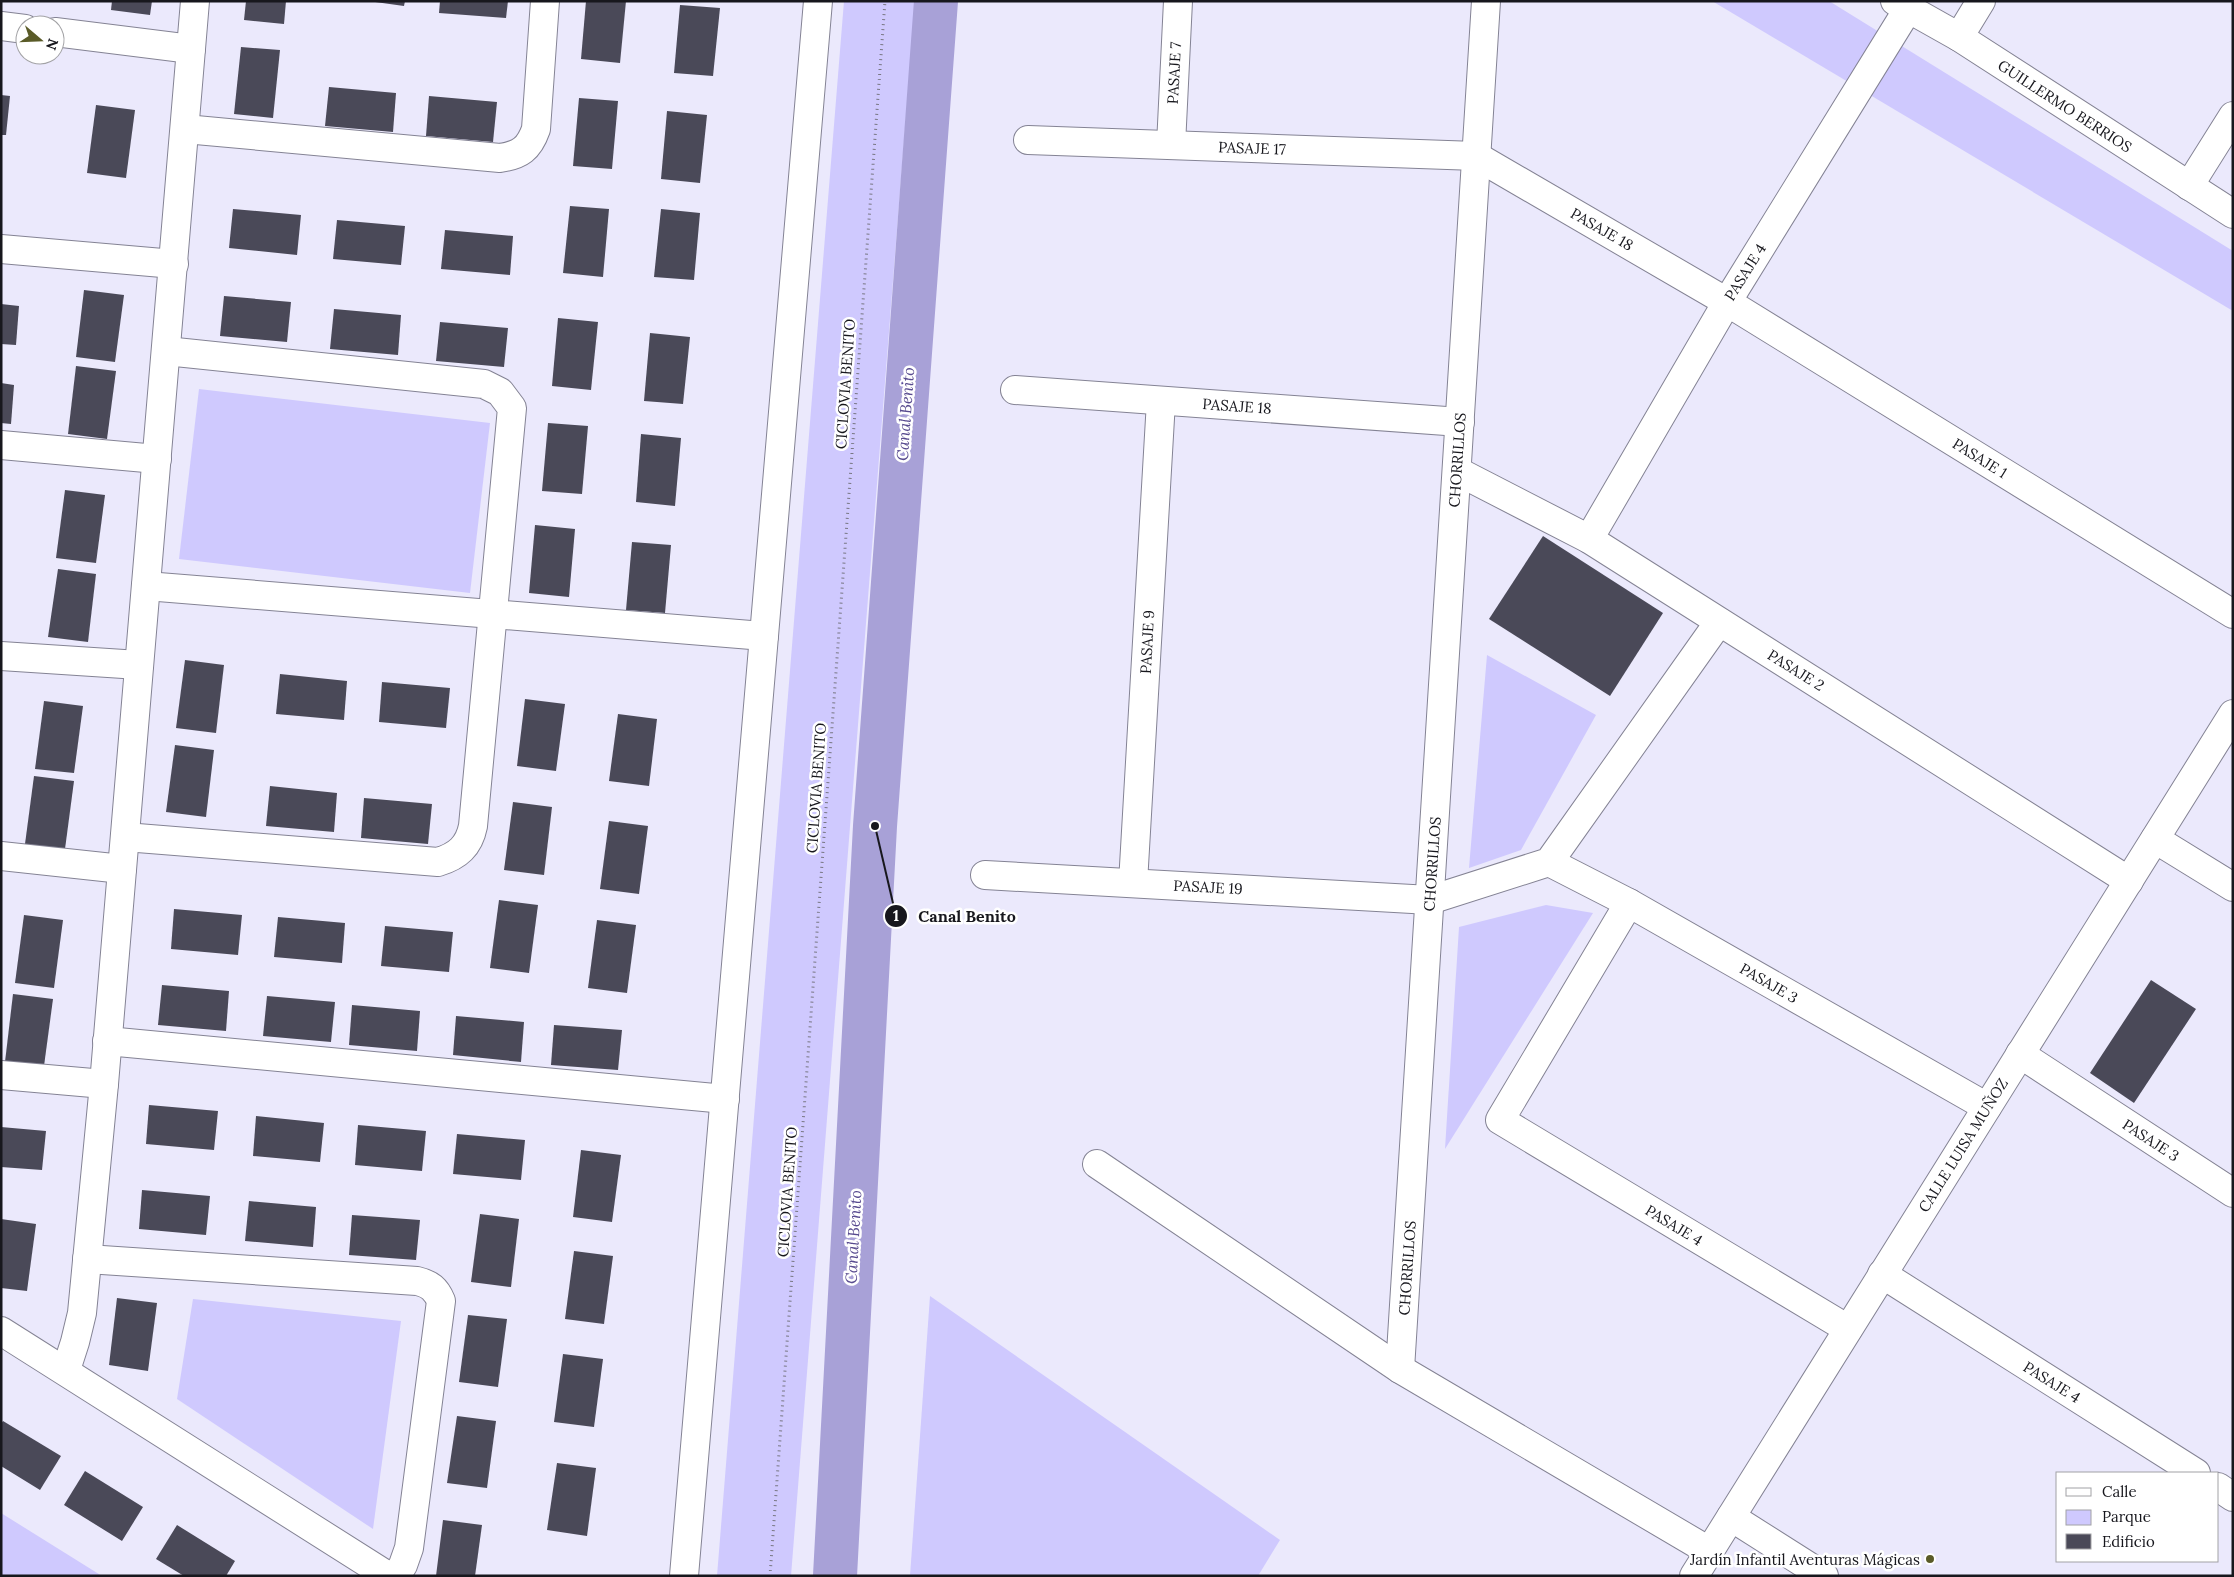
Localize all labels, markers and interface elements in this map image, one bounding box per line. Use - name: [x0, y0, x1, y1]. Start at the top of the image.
- north arrow: [15, 15, 65, 65]
- text: N: [42, 36, 63, 52]
- street label: PASAJE 7: [1163, 41, 1185, 105]
- street label: GUILLERMO BERRIOS: [1994, 56, 2136, 156]
- street label: PASAJE 17: [1218, 137, 1286, 159]
- street label: PASAJE 18: [1567, 203, 1637, 255]
- street label: PASAJE 4: [1720, 240, 1770, 304]
- street label: CICLOVIA BENITO: [831, 318, 859, 450]
- water label: Canal Benito: [892, 367, 918, 461]
- street label: PASAJE 18: [1202, 394, 1272, 418]
- street label: CHORRILLOS: [1444, 412, 1470, 508]
- street label: PASAJE 1: [1949, 434, 2011, 482]
- street label: PASAJE 9: [1136, 609, 1158, 675]
- street label: PASAJE 2: [1764, 645, 1828, 695]
- street label: CICLOVIA BENITO: [802, 722, 830, 854]
- street label: CHORRILLOS: [1419, 816, 1445, 912]
- street label: PASAJE 19: [1173, 876, 1243, 898]
- callout: Canal Benito: [884, 901, 1026, 932]
- text: 1: [893, 906, 899, 925]
- text: Canal Benito: [918, 906, 1016, 926]
- street label: PASAJE 3: [1737, 959, 1801, 1007]
- street label: CALLE LUISA MUÑOZ: [1914, 1074, 2012, 1216]
- street label: PASAJE 3: [2119, 1115, 2183, 1165]
- street label: CICLOVIA BENITO: [773, 1126, 801, 1258]
- water label: Canal Benito: [841, 1190, 865, 1284]
- street label: PASAJE 4: [1642, 1200, 1706, 1250]
- street label: CHORRILLOS: [1394, 1220, 1420, 1316]
- street label: PASAJE 4: [2020, 1357, 2084, 1407]
- legend: [2056, 1472, 2219, 1562]
- text: Calle: [2102, 1482, 2137, 1501]
- text: Parque: [2102, 1507, 2151, 1526]
- text: Edificio: [2102, 1532, 2155, 1551]
- place label: Jardín Infantil Aventuras Mágicas: [1689, 1550, 1920, 1569]
- marker: Jardín Infantil Aventuras Mágicas: [1924, 1553, 1936, 1565]

